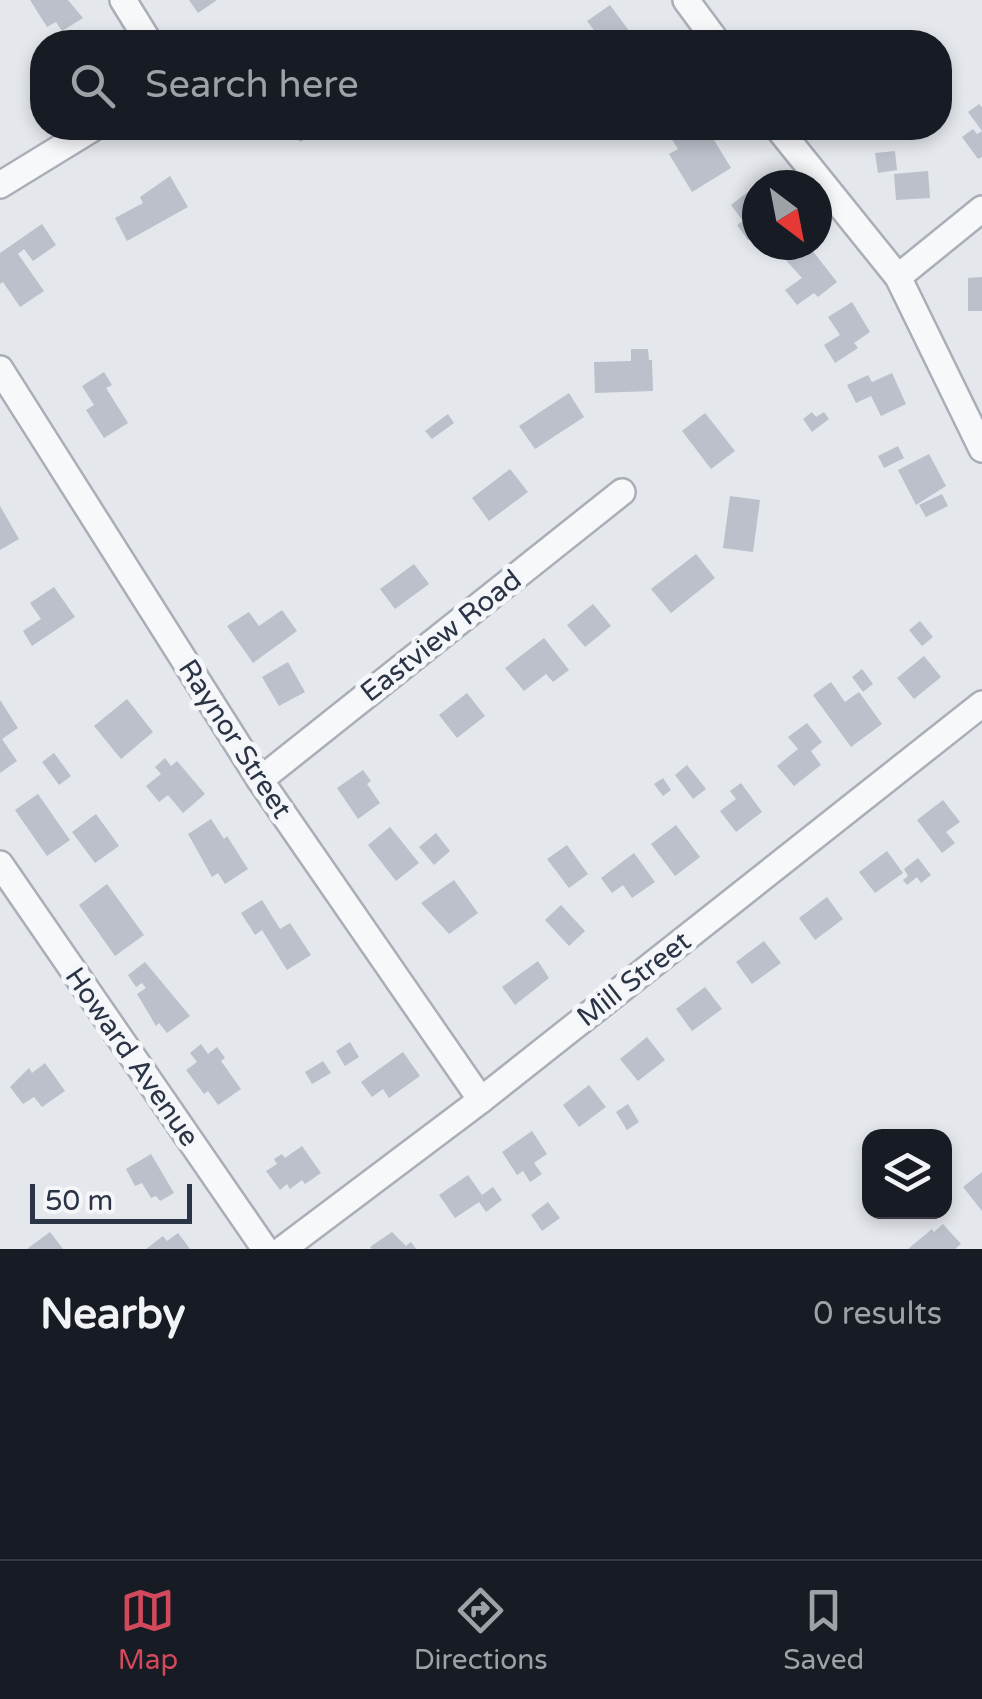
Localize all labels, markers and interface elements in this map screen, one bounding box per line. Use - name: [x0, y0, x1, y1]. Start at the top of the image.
- search box: [30, 30, 952, 140]
- icon: search: [65, 58, 120, 113]
- text: Search here: [145, 62, 359, 108]
- north arrow: [742, 170, 832, 260]
- street label: Eastview Road: [354, 563, 528, 709]
- street label: Raynor Street: [171, 653, 299, 825]
- street label: Mill Street: [570, 924, 698, 1034]
- street label: Howard Avenue: [58, 961, 206, 1153]
- map controls: [862, 1129, 952, 1219]
- button: layers: [862, 1129, 952, 1219]
- scale bar: [30, 1179, 192, 1224]
- text: 50 m: [45, 1184, 113, 1218]
- text: Nearby: [40, 1289, 185, 1340]
- text: 0 results: [813, 1295, 942, 1333]
- tab: Map: [118, 1583, 178, 1677]
- tab: Directions: [414, 1583, 548, 1677]
- tab: Saved: [783, 1583, 864, 1677]

